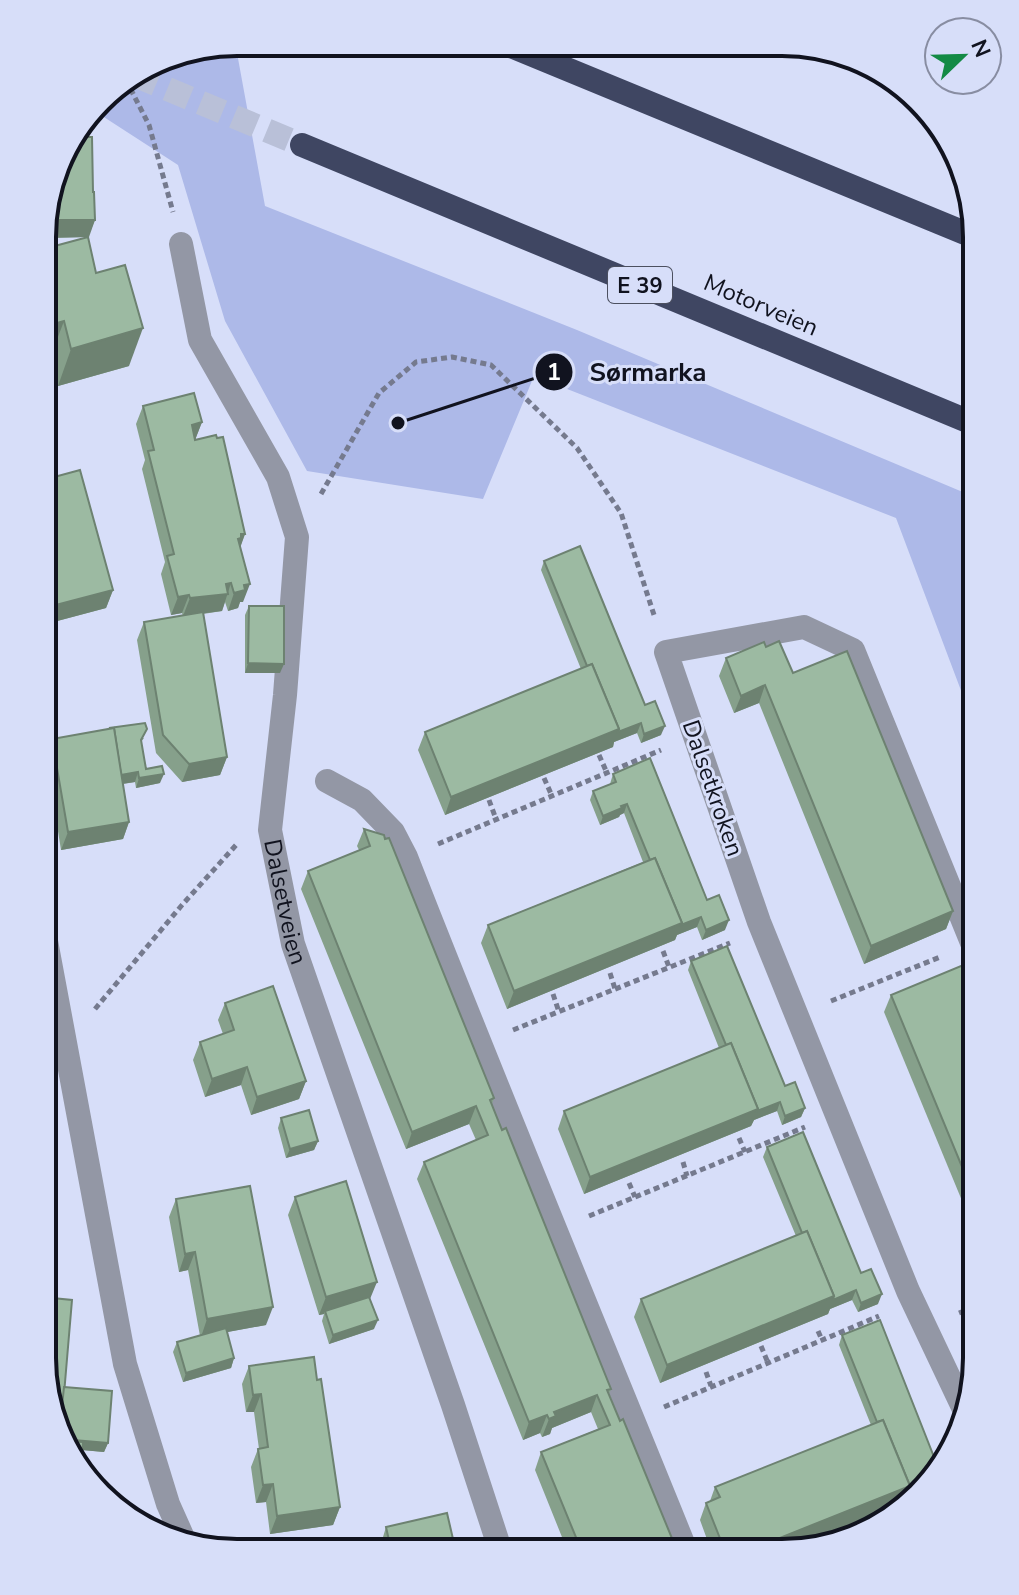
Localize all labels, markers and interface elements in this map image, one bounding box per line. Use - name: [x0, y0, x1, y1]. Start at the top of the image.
- north arrow: [923, 16, 1003, 96]
- text: N: [963, 35, 998, 62]
- road number: E 39: [608, 267, 672, 303]
- street label: Motorveien: [699, 267, 823, 343]
- callout: Sørmarka: [534, 347, 722, 397]
- text: Sørmarka: [590, 355, 706, 390]
- text: 1: [547, 356, 561, 388]
- street label: Dalsetkroken: [675, 716, 751, 860]
- street label: Dalsetveien: [256, 836, 315, 969]

